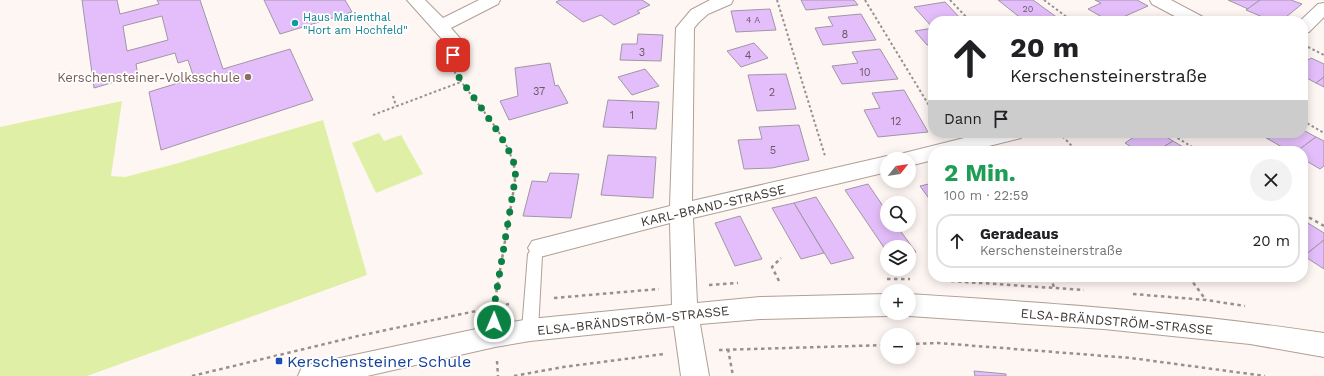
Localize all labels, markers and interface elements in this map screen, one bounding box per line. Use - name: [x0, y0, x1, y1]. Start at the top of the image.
- house number: 20: [1023, 4, 1034, 14]
- place label: Haus Marienthal "Hort am Hochfeld": [303, 11, 408, 37]
- house number: 4 A: [746, 15, 760, 25]
- marker: Haus Marienthal "Hort am Hochfeld": [290, 18, 300, 28]
- house number: 8: [842, 28, 849, 41]
- text: 20 m: [1010, 31, 1079, 64]
- icon: ahead: [944, 32, 996, 84]
- pin: [436, 38, 470, 72]
- icon: arrive: [442, 44, 464, 66]
- house number: 3: [639, 46, 645, 59]
- house number: 4: [745, 49, 752, 62]
- text: Kerschensteinerstraße: [1010, 65, 1207, 86]
- house number: 10: [859, 66, 871, 79]
- place label: Kerschensteiner-Volksschule: [57, 70, 240, 85]
- marker: Kerschensteiner-Volksschule: [243, 72, 253, 82]
- house number: 37: [533, 85, 545, 98]
- house number: 2: [769, 86, 775, 99]
- icon: arrive: [990, 108, 1012, 130]
- house number: 1: [630, 109, 634, 122]
- text: Dann: [944, 110, 982, 128]
- house number: 12: [891, 115, 901, 128]
- house number: 5: [770, 144, 776, 157]
- north arrow: [880, 152, 916, 188]
- map controls: [880, 152, 916, 364]
- text: 2 Min.: [944, 159, 1016, 187]
- button: close: [1250, 159, 1292, 201]
- street label: KARL-BRAND-STRASSE: [639, 182, 787, 229]
- text: 100 m · 22:59: [944, 188, 1028, 203]
- button: search: [880, 196, 916, 232]
- text: Geradeaus: [980, 225, 1059, 243]
- icon: ahead: [946, 230, 968, 252]
- text: 20 m: [1253, 232, 1290, 250]
- button: layers: [880, 240, 916, 276]
- text: Kerschensteinerstraße: [980, 243, 1122, 258]
- button: +: [880, 284, 916, 320]
- position arrow: [473, 301, 515, 343]
- street label: ELSA-BRÄNDSTRÖM-STRASSE: [536, 303, 730, 338]
- street label: ELSA-BRÄNDSTRÖM-STRASSE: [1020, 306, 1214, 337]
- button: −: [880, 328, 916, 364]
- place label: Kerschensteiner Schule: [287, 352, 471, 371]
- marker: Kerschensteiner Schule: [274, 356, 284, 366]

